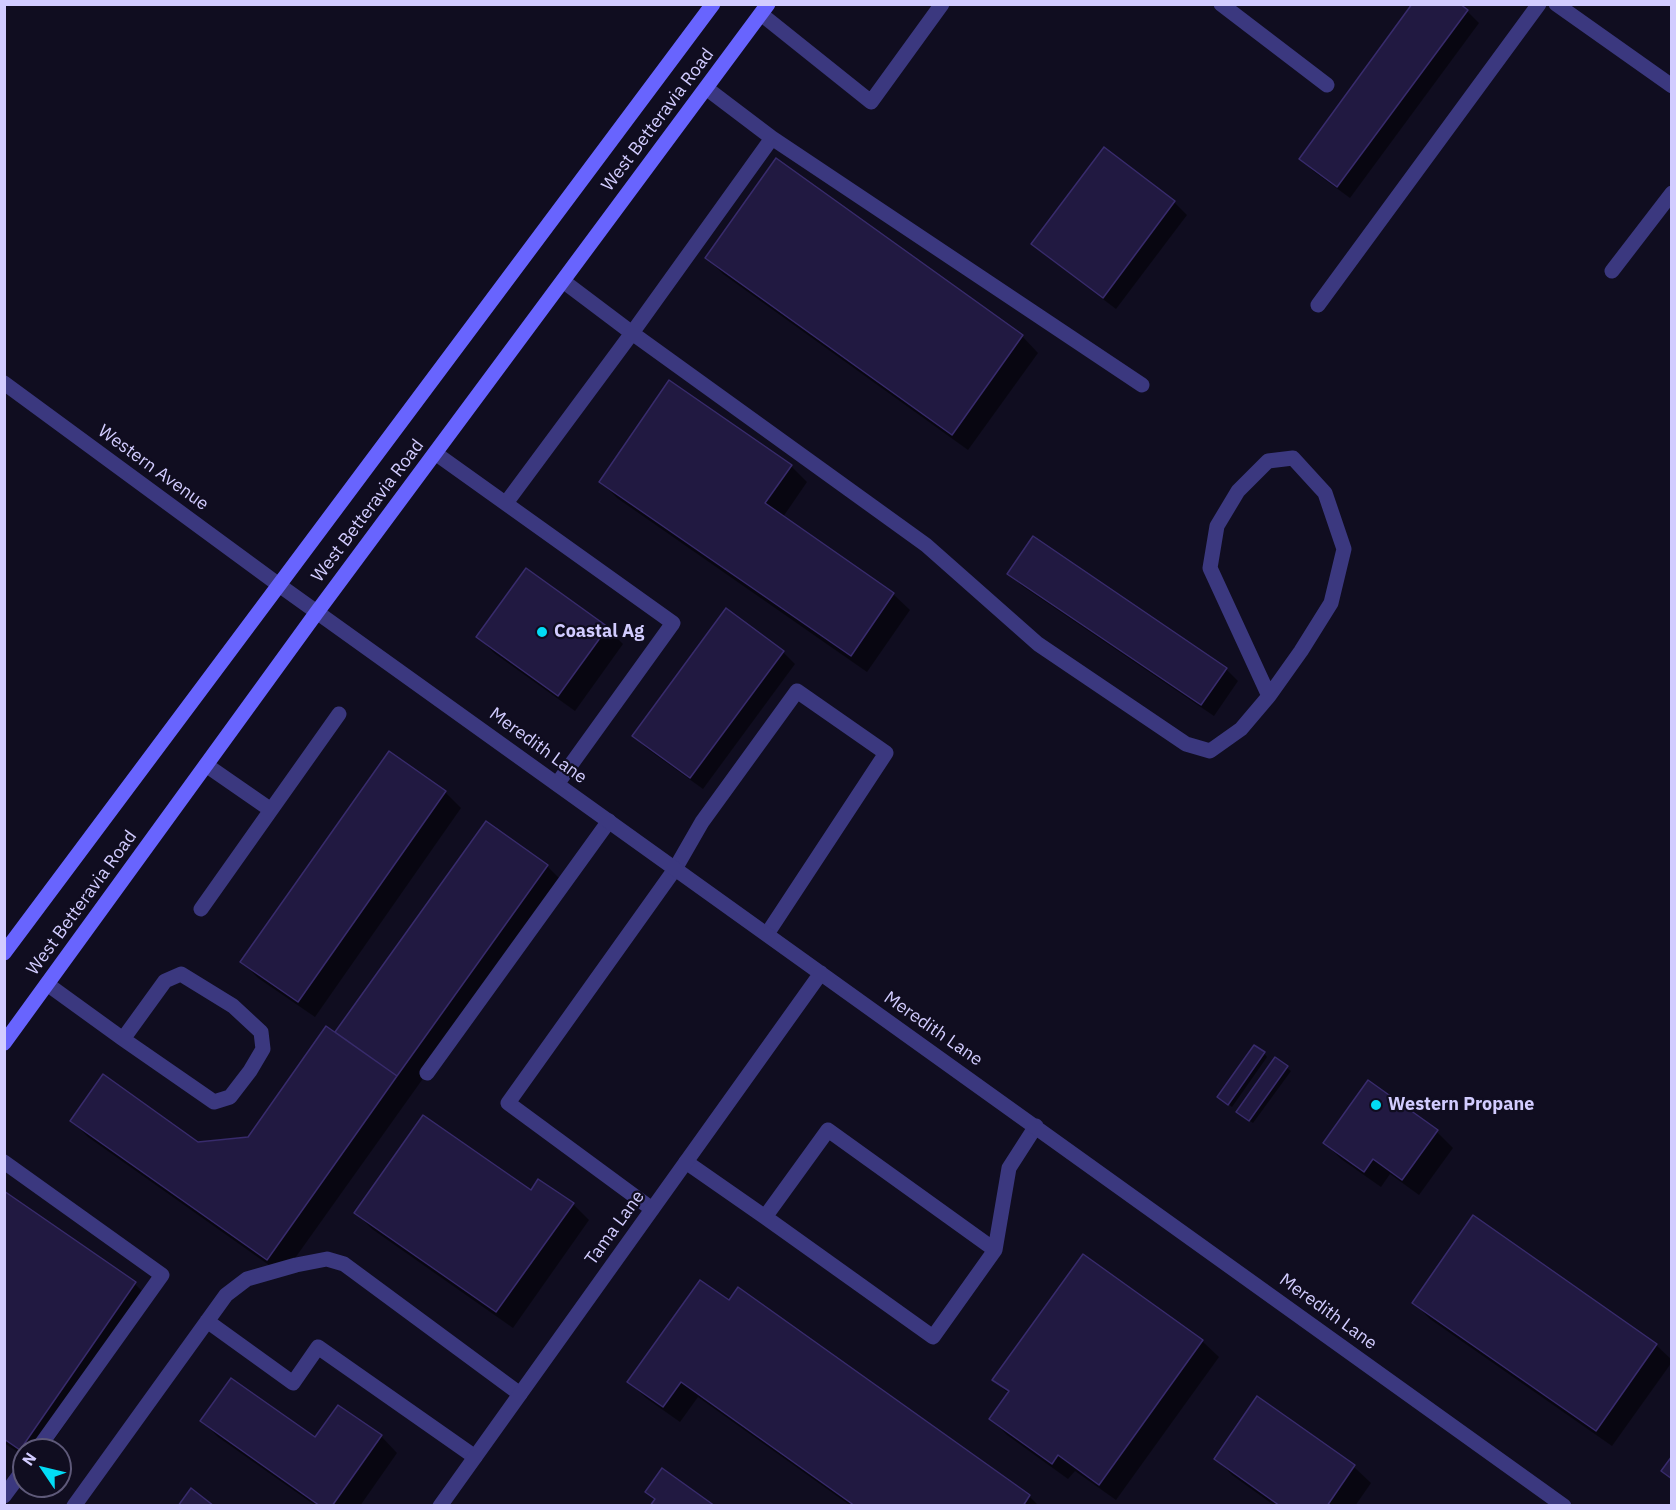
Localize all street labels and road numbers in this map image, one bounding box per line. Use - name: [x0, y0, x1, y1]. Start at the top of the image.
- street label: West Betteravia Road: [597, 44, 719, 196]
- street label: Western Avenue: [93, 421, 213, 515]
- street label: West Betteravia Road: [307, 435, 429, 587]
- street label: Meredith Lane: [485, 703, 591, 789]
- street label: West Betteravia Road: [22, 827, 142, 979]
- street label: Meredith Lane: [880, 987, 986, 1071]
- street label: Tama Lane: [581, 1186, 649, 1270]
- street label: Meredith Lane: [1275, 1269, 1381, 1355]

